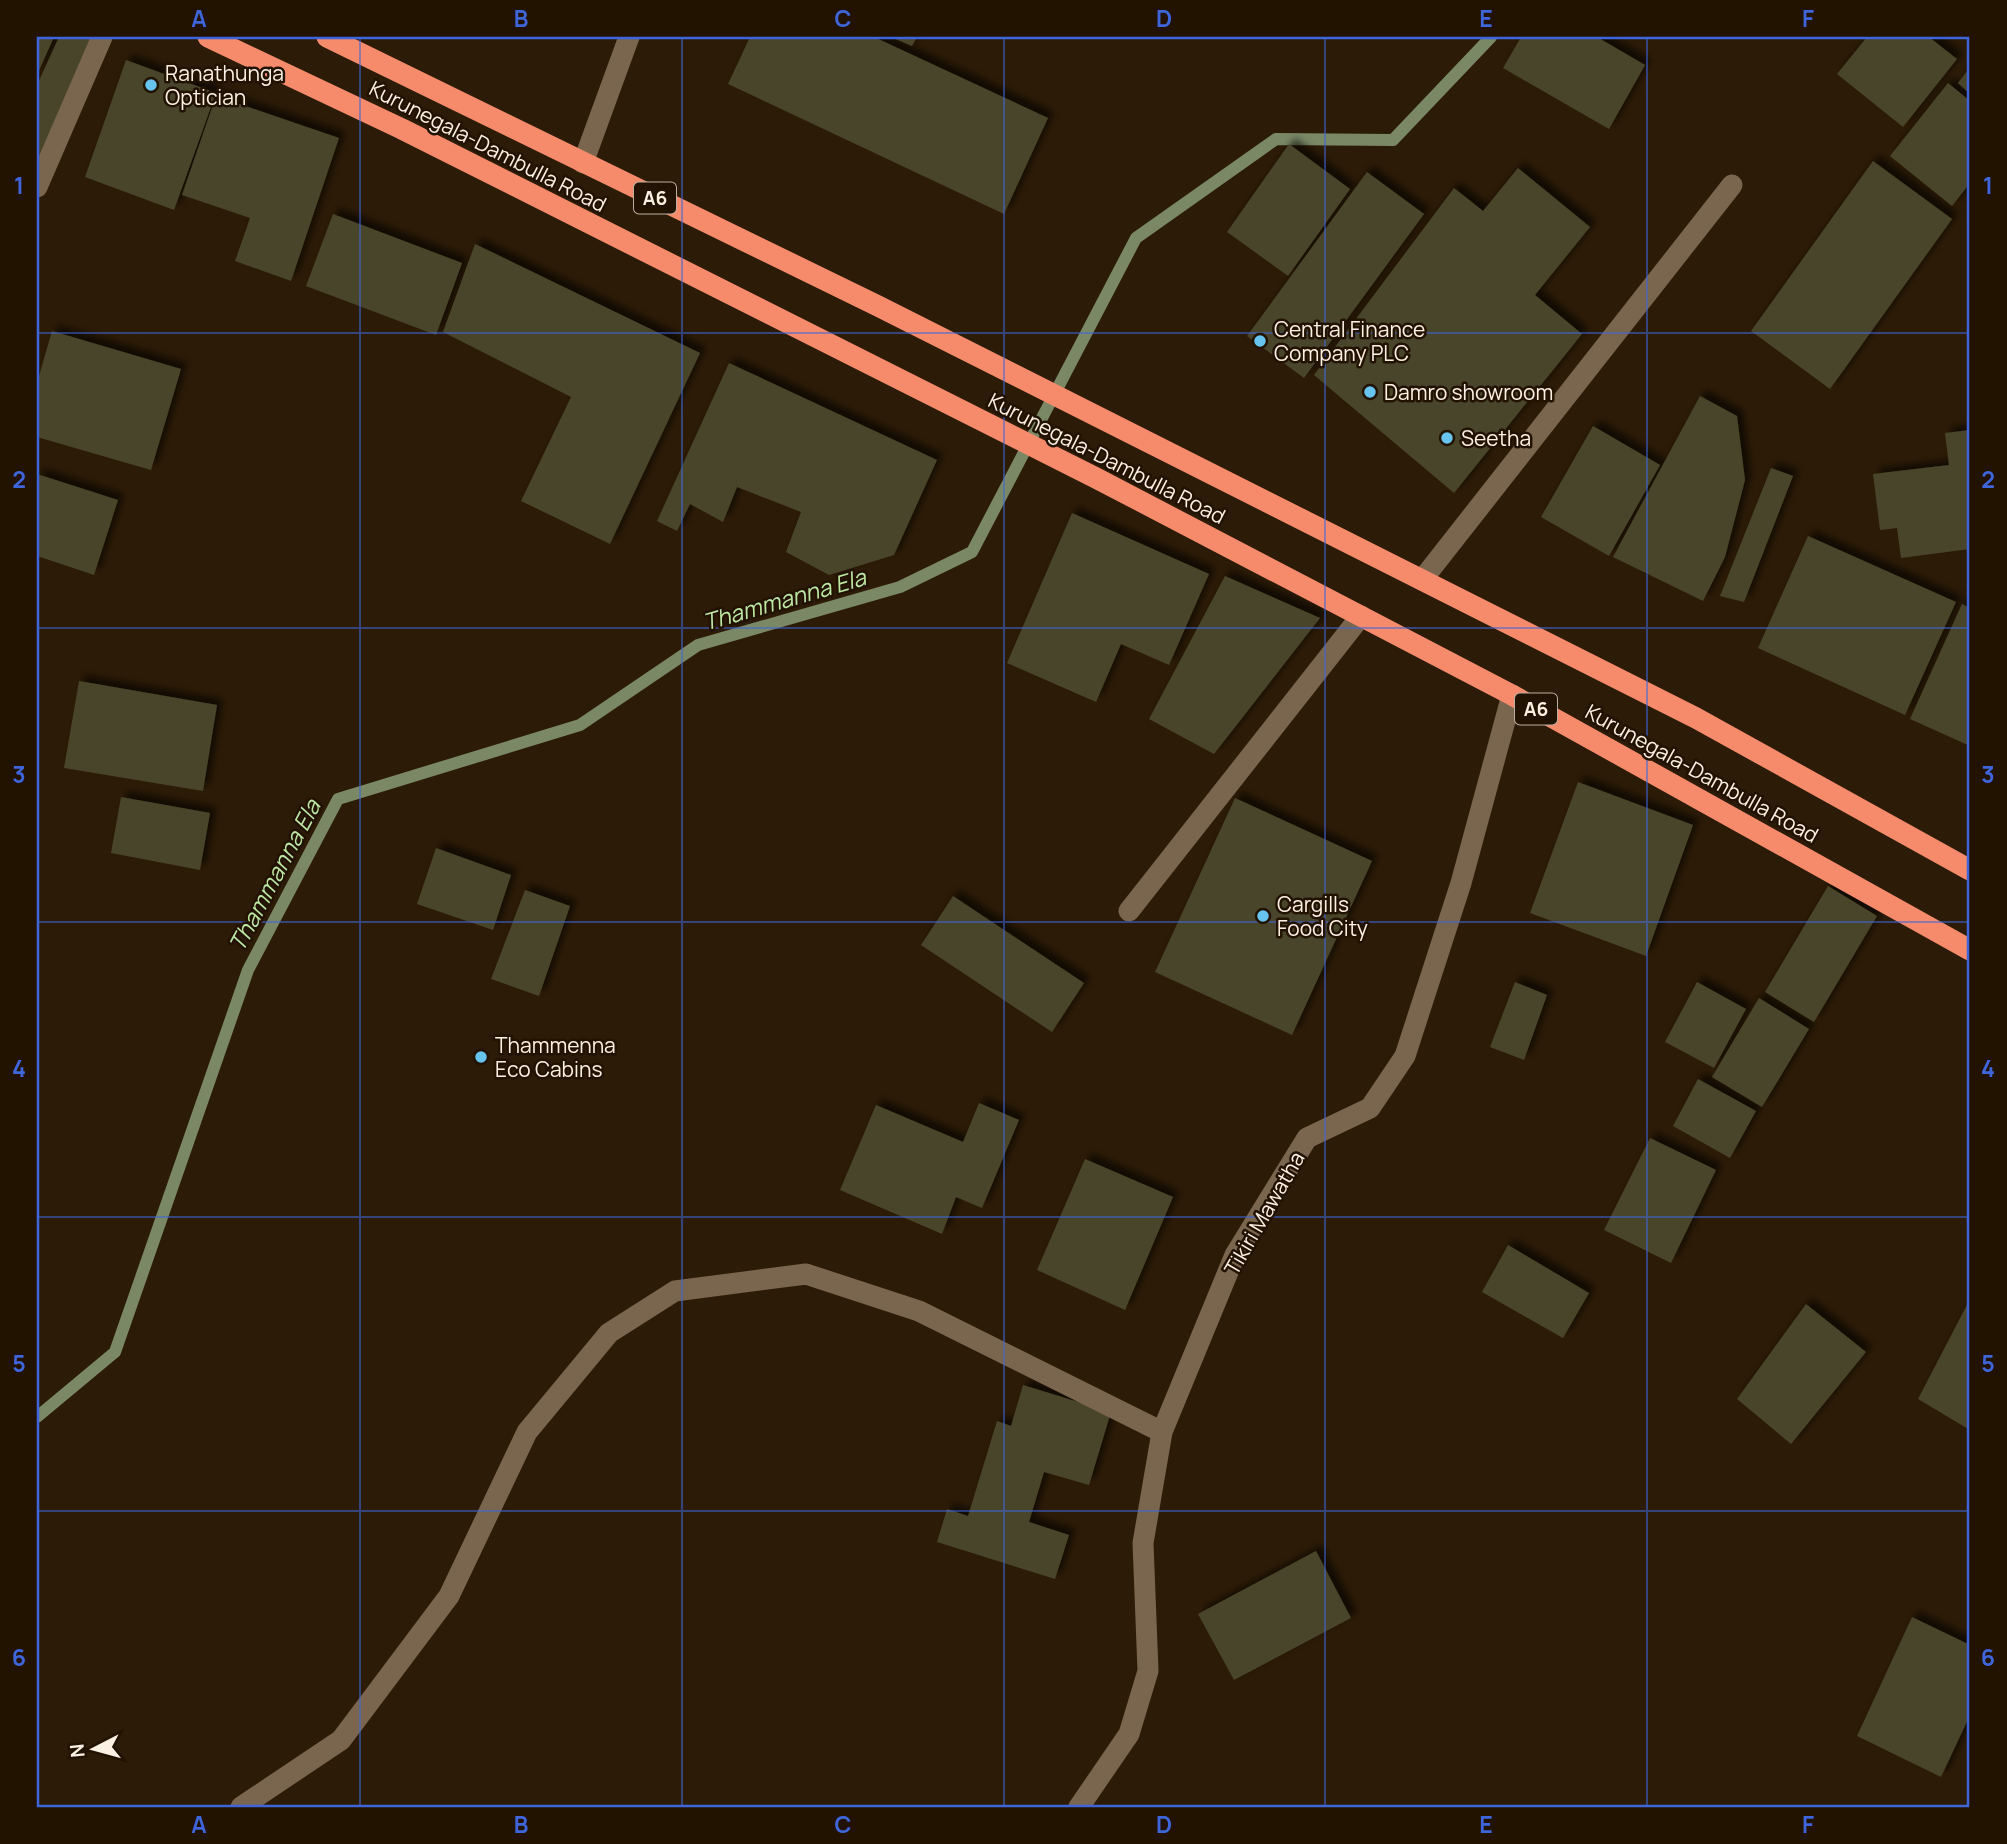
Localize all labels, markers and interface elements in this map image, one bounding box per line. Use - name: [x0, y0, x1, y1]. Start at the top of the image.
- text: A: [191, 2, 207, 34]
- text: B: [514, 2, 528, 34]
- text: C: [835, 2, 852, 34]
- text: D: [1156, 2, 1172, 34]
- text: E: [1479, 2, 1493, 34]
- text: F: [1802, 2, 1814, 34]
- place label: Ranathunga Optician: [165, 59, 284, 111]
- street label: Kurunegala-Dambulla Road: [365, 74, 611, 218]
- marker: Ranathunga Optician: [143, 77, 159, 93]
- text: 1: [14, 169, 24, 201]
- text: 1: [1983, 169, 1993, 201]
- road number: A6: [634, 182, 676, 214]
- place label: Central Finance Company PLC: [1274, 315, 1425, 367]
- marker: Central Finance Company PLC: [1252, 333, 1268, 349]
- place label: Damro showroom: [1384, 378, 1553, 406]
- marker: Damro showroom: [1362, 384, 1378, 400]
- street label: Kurunegala-Dambulla Road: [984, 386, 1230, 530]
- place label: Seetha: [1461, 424, 1531, 452]
- marker: Seetha: [1439, 430, 1455, 446]
- text: 2: [12, 463, 26, 495]
- text: 2: [1981, 463, 1995, 495]
- water label: Thammanna Ela: [699, 560, 870, 638]
- road number: A6: [1515, 694, 1557, 724]
- street label: Kurunegala-Dambulla Road: [1580, 697, 1824, 849]
- text: 3: [12, 758, 26, 790]
- text: 3: [1981, 758, 1995, 790]
- water label: Thammanna Ela: [220, 792, 328, 957]
- place label: Cargills Food City: [1277, 890, 1368, 942]
- marker: Cargills Food City: [1255, 908, 1271, 924]
- place label: Thammenna Eco Cabins: [495, 1031, 616, 1083]
- marker: Thammenna Eco Cabins: [473, 1049, 489, 1065]
- text: 4: [12, 1052, 26, 1084]
- text: 4: [1981, 1052, 1995, 1084]
- street label: Tikiri Mawatha: [1217, 1146, 1311, 1280]
- text: 5: [12, 1347, 26, 1379]
- text: 5: [1981, 1347, 1995, 1379]
- text: 6: [12, 1641, 26, 1673]
- text: 6: [1981, 1641, 1995, 1673]
- north arrow: [60, 1714, 130, 1784]
- text: N: [63, 1743, 91, 1759]
- text: A: [191, 1808, 207, 1840]
- text: B: [514, 1808, 528, 1840]
- text: C: [835, 1808, 852, 1840]
- text: D: [1156, 1808, 1172, 1840]
- text: E: [1479, 1808, 1493, 1840]
- text: F: [1802, 1808, 1814, 1840]

